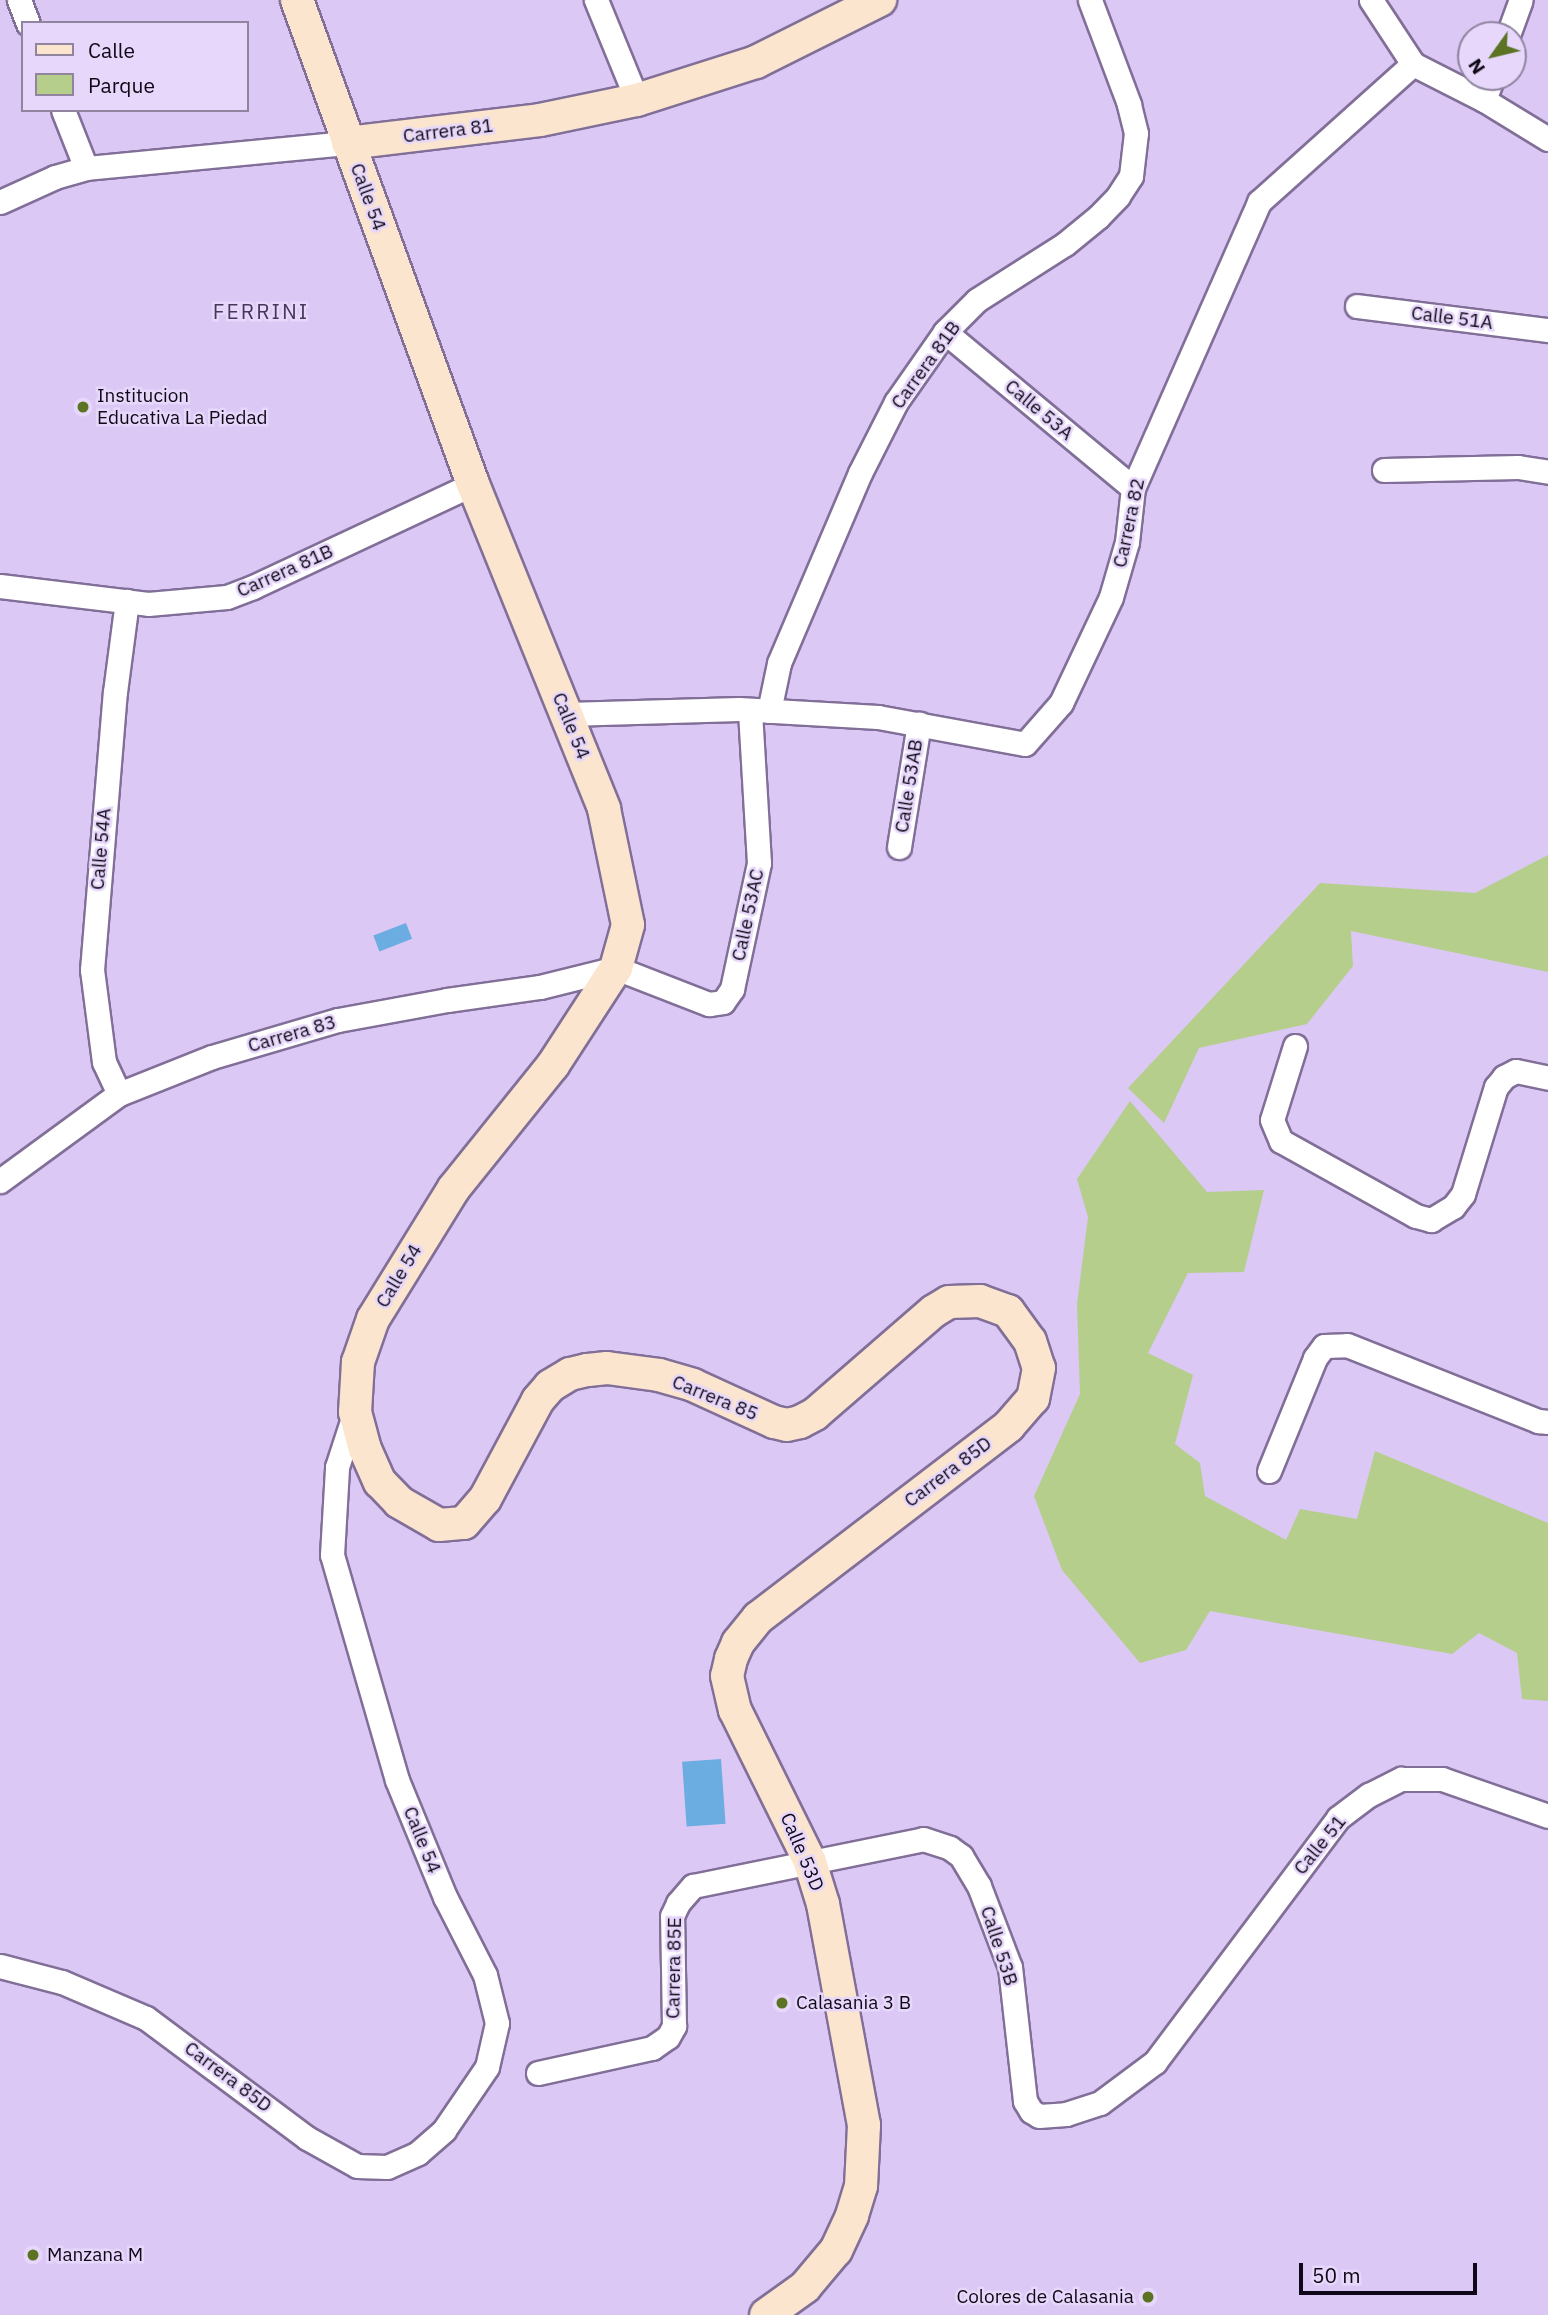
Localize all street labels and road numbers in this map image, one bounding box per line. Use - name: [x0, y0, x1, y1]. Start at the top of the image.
- street label: Carrera 81: [402, 114, 494, 148]
- street label: Calle 54: [345, 160, 391, 234]
- street label: Calle 51A: [1410, 302, 1494, 334]
- street label: Carrera 81B: [887, 317, 965, 413]
- street label: Calle 53A: [1000, 375, 1078, 445]
- street label: Carrera 82: [1108, 476, 1150, 570]
- street label: Carrera 81B: [233, 540, 337, 602]
- street label: Calle 54: [547, 689, 595, 763]
- street label: Calle 53AB: [890, 738, 928, 834]
- street label: Calle 54A: [86, 807, 116, 891]
- street label: Calle 53AC: [727, 867, 769, 963]
- street label: Carrera 83: [245, 1011, 339, 1057]
- street label: Calle 54: [371, 1240, 427, 1312]
- street label: Carrera 85: [669, 1370, 761, 1426]
- street label: Carrera 85D: [900, 1432, 996, 1512]
- street label: Calle 54: [398, 1803, 446, 1877]
- street label: Calle 53D: [775, 1810, 829, 1894]
- street label: Calle 51: [1289, 1811, 1351, 1879]
- street label: Calle 53B: [975, 1903, 1023, 1989]
- street label: Carrera 85E: [662, 1917, 686, 2019]
- street label: Carrera 85D: [180, 2037, 276, 2117]

